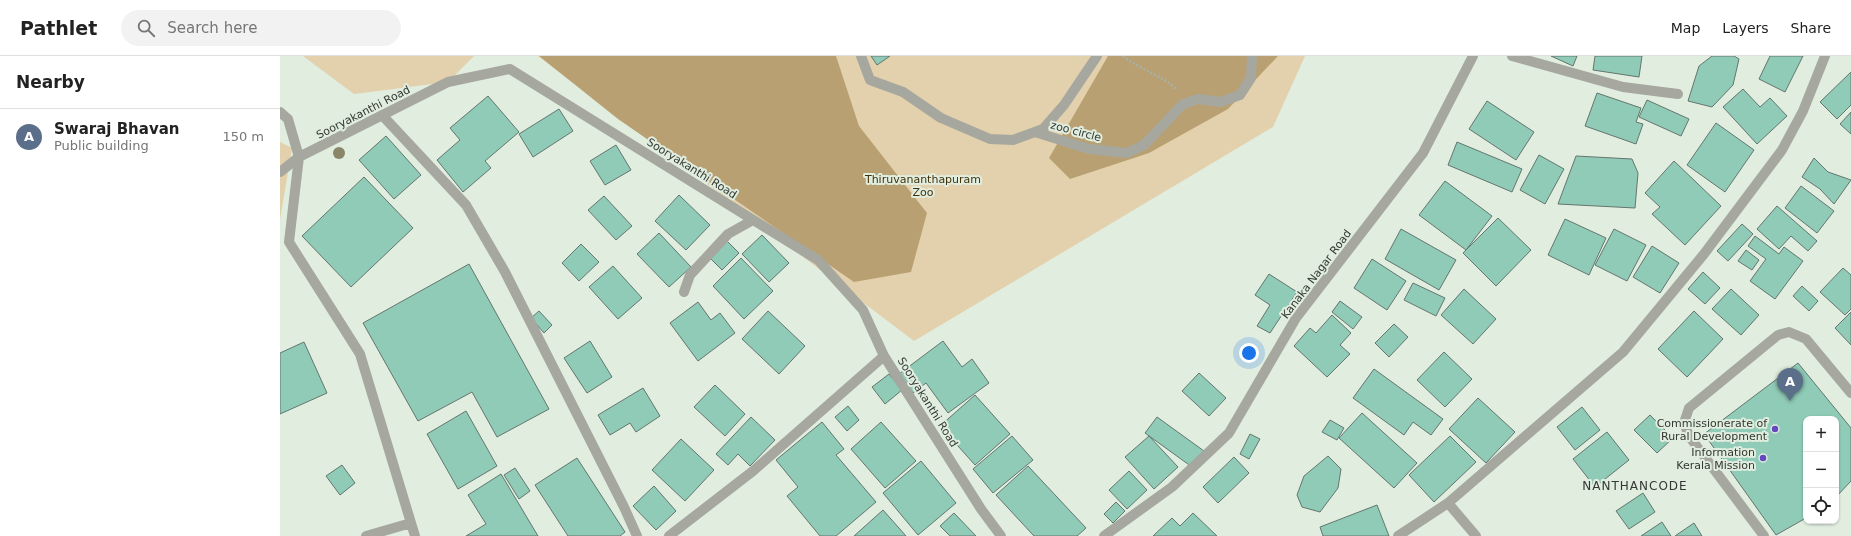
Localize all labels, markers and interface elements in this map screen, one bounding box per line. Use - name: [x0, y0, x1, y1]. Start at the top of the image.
- search box: [121, 10, 401, 46]
- text: Pathlet: [20, 17, 97, 39]
- icon: search: [135, 17, 157, 39]
- text: Search here: [167, 19, 257, 37]
- text: Map: [1671, 20, 1700, 36]
- text: Layers: [1722, 20, 1769, 36]
- text: Share: [1791, 20, 1831, 36]
- text: Nearby: [16, 72, 85, 92]
- street label: Sooryakanthi Road: [314, 83, 412, 142]
- street label: zoo circle: [1049, 118, 1103, 145]
- text: Swaraj Bhavan: [54, 120, 179, 138]
- text: A: [24, 129, 34, 144]
- text: 150 m: [222, 129, 264, 144]
- street label: Sooryakanthi Road: [644, 135, 739, 201]
- text: Public building: [54, 138, 149, 153]
- park label: Thiruvananthapuram Zoo: [864, 173, 981, 199]
- street label: Kanaka Nagar Road: [1279, 227, 1354, 321]
- your location: [1239, 343, 1259, 363]
- street label: Sooryakanthi Road: [895, 355, 961, 450]
- pin: A: [1777, 368, 1803, 401]
- map controls: [1803, 416, 1839, 524]
- button: +: [1803, 416, 1839, 452]
- place label: Commissionerate of Rural Development: [1657, 417, 1768, 443]
- marker: Commissionerate of Rural Development: [1770, 424, 1780, 434]
- place label: Information Kerala Mission: [1676, 446, 1755, 472]
- button: −: [1803, 452, 1839, 488]
- marker: Information Kerala Mission: [1758, 453, 1768, 463]
- district label: NANTHANCODE: [1582, 479, 1688, 493]
- button: locate: [1803, 488, 1839, 524]

